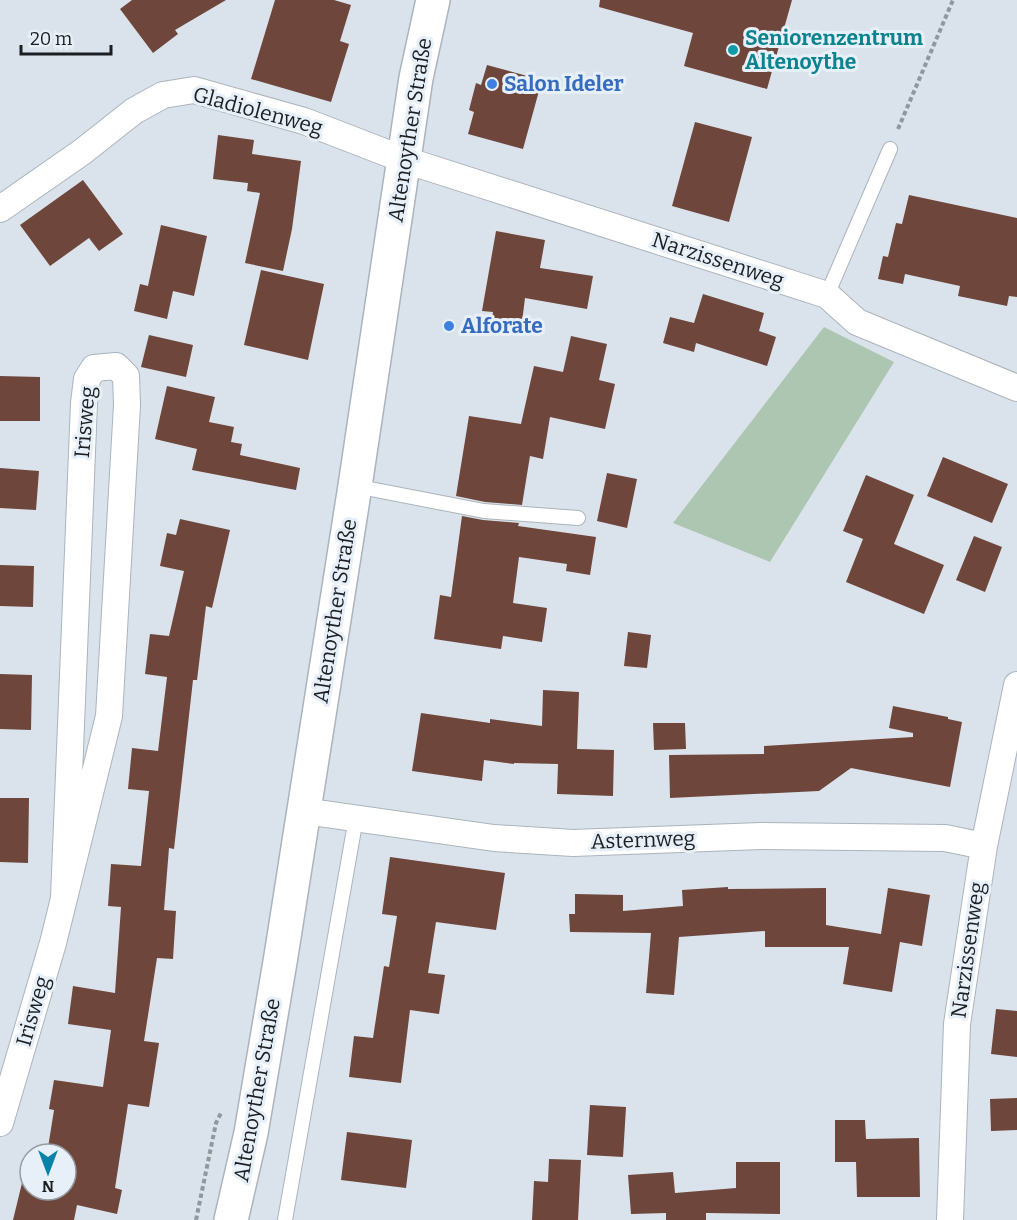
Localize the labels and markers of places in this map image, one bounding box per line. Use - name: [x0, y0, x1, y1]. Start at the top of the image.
- place label: Seniorenzentrum Altenoythe: [745, 25, 923, 75]
- marker: Seniorenzentrum Altenoythe: [726, 43, 740, 57]
- place label: Salon Ideler: [504, 71, 624, 97]
- marker: Salon Ideler: [485, 77, 499, 91]
- place label: Alforate: [461, 313, 543, 339]
- marker: Alforate: [442, 319, 456, 333]

